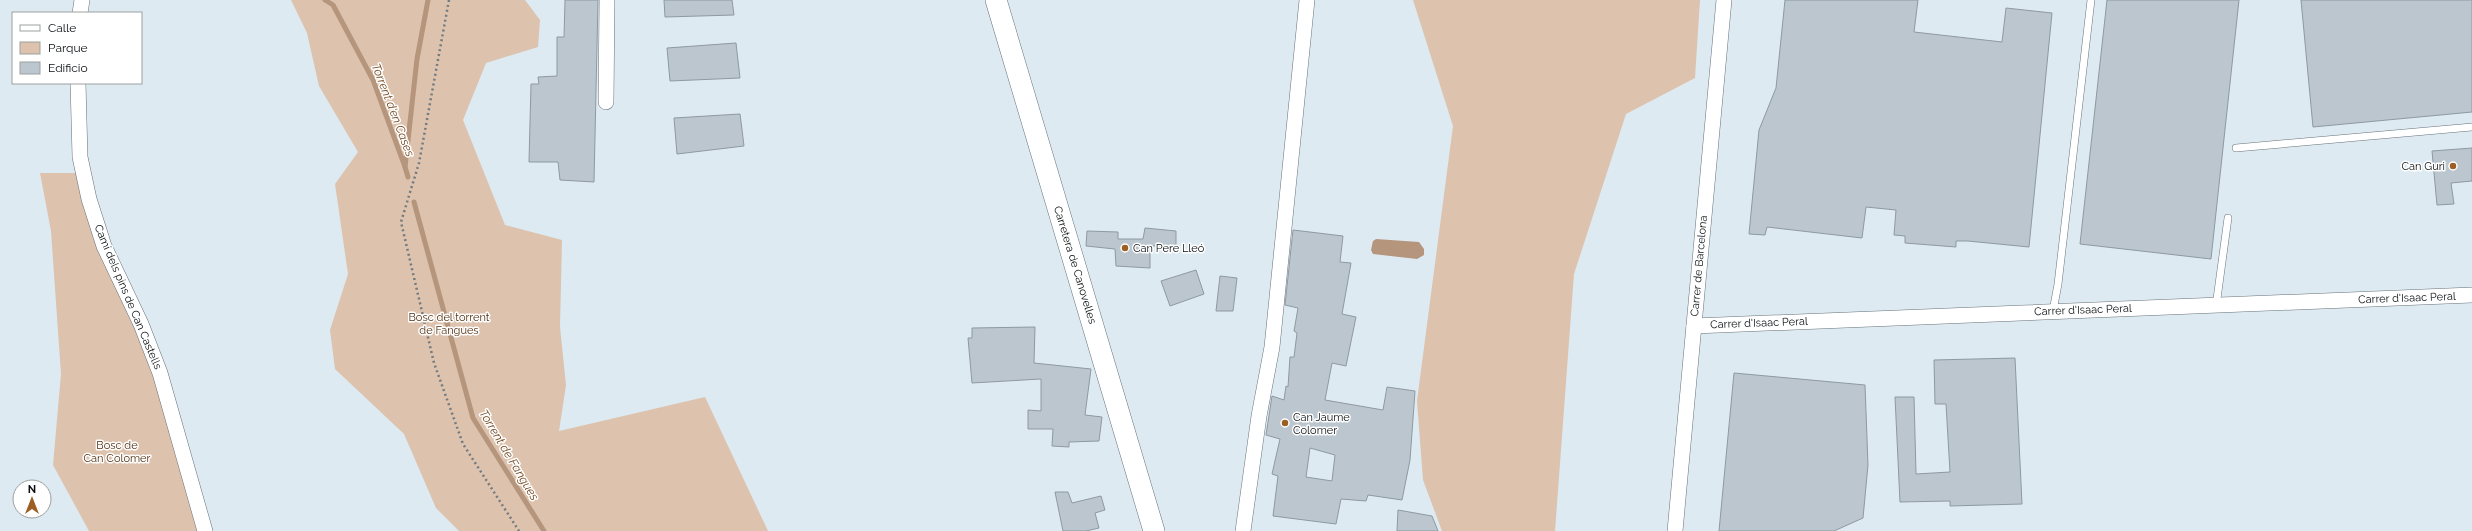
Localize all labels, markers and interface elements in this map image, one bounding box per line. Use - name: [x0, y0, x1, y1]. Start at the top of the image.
- legend: [12, 12, 142, 84]
- text: Calle: [48, 21, 76, 35]
- text: Parque: [48, 41, 88, 55]
- text: Edificio: [48, 61, 88, 75]
- water label: Torrent d'en Cases: [369, 61, 417, 159]
- place label: Can Guri: [2402, 160, 2445, 173]
- marker: Can Guri: [2448, 161, 2458, 171]
- street label: Carretera de Canovelles: [1051, 205, 1099, 325]
- street label: Carrer de Barcelona: [1688, 215, 1710, 317]
- street label: Camí dels pins de Can Castells: [92, 223, 164, 371]
- place label: Can Pere Lleó: [1133, 242, 1205, 255]
- marker: Can Pere Lleó: [1120, 243, 1130, 253]
- street label: Carrer d'Isaac Peral: [2358, 290, 2456, 306]
- street label: Carrer d'Isaac Peral: [2034, 302, 2132, 318]
- park label: Bosc del torrent de Fangues: [409, 311, 490, 337]
- street label: Carrer d'Isaac Peral: [1710, 315, 1808, 331]
- water label: Torrent de Fangues: [476, 407, 542, 503]
- place label: Can Jaume Colomer: [1293, 411, 1350, 437]
- marker: Can Jaume Colomer: [1280, 418, 1290, 428]
- park label: Bosc de Can Colomer: [84, 439, 151, 465]
- north arrow: [12, 479, 52, 519]
- text: N: [28, 483, 36, 496]

